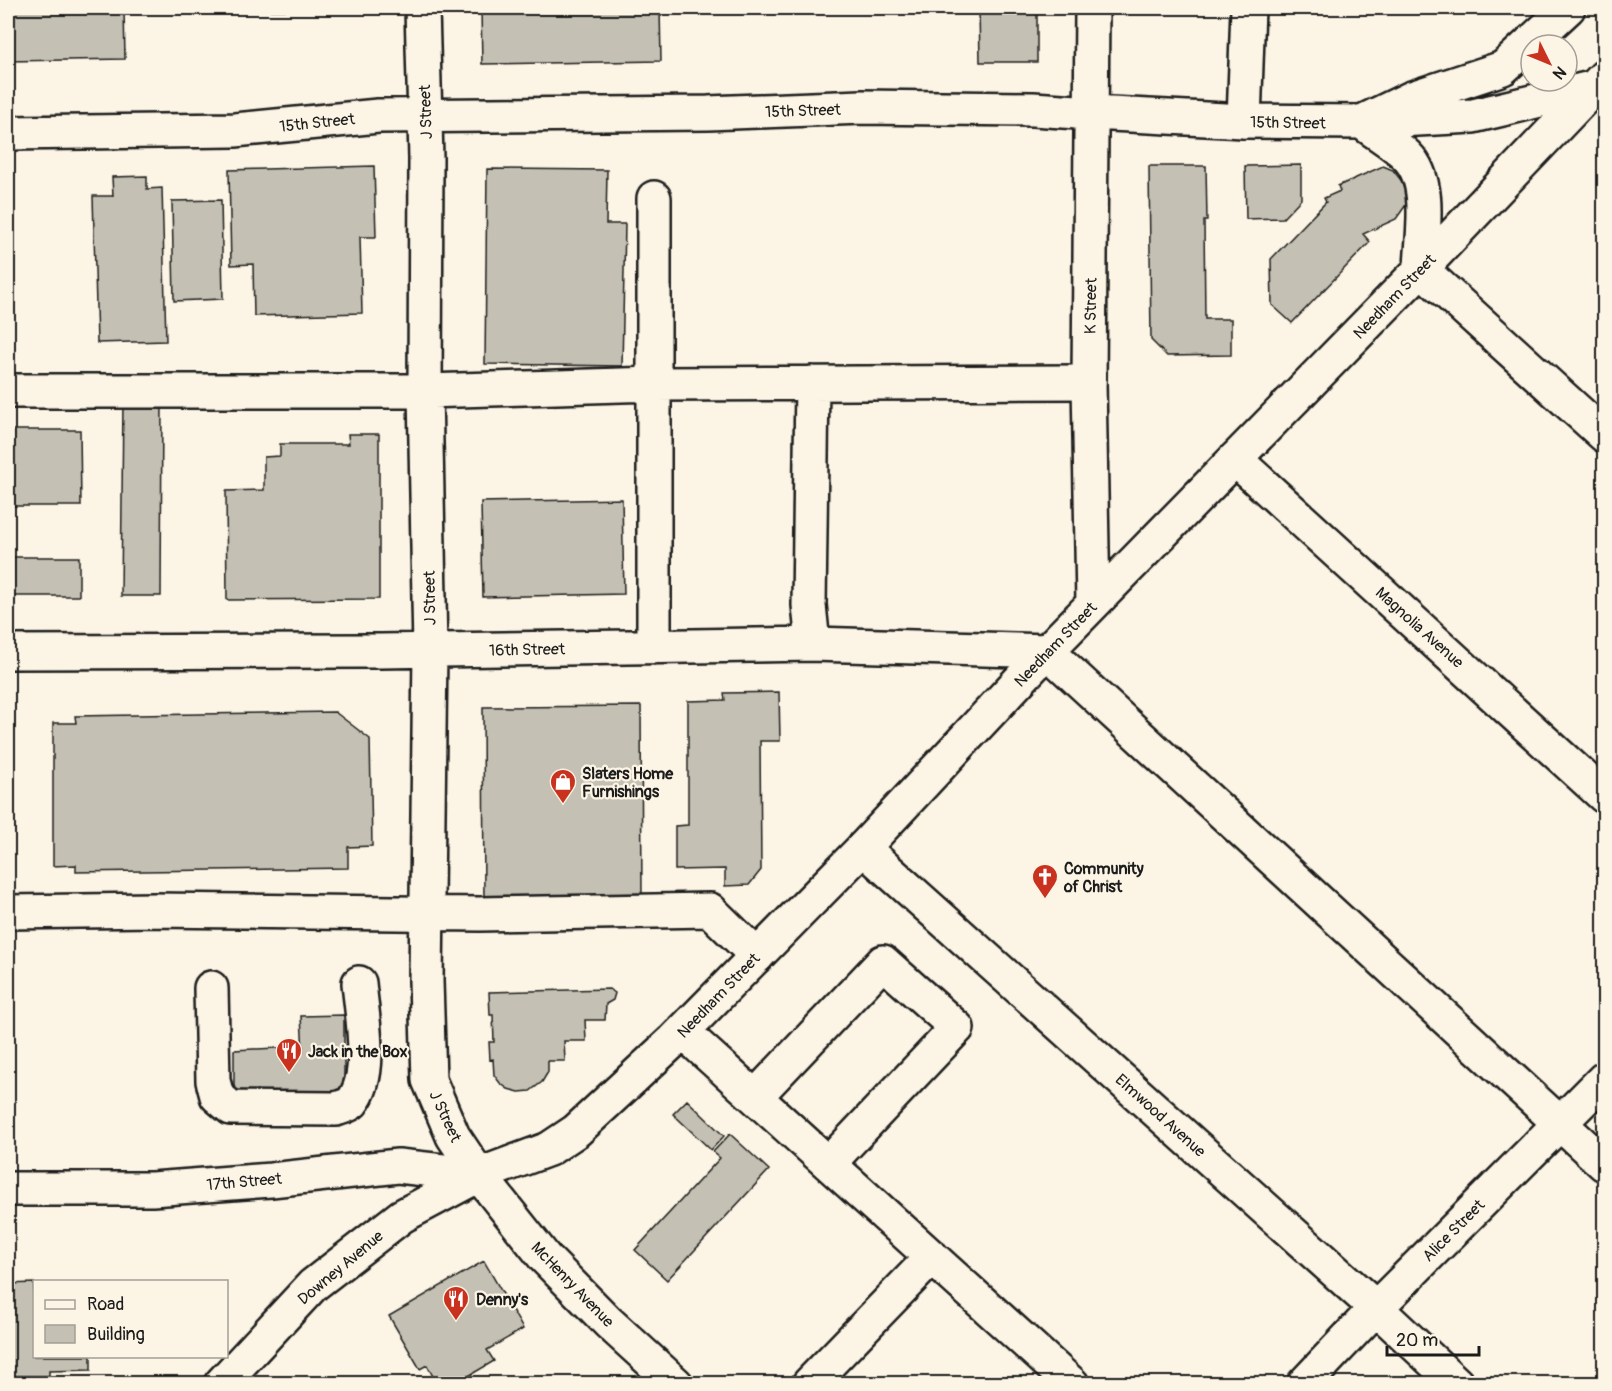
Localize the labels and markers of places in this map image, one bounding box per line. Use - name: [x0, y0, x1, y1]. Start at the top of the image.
- place label: Slaters Home Furnishings: [582, 764, 674, 802]
- shop icon: Slaters Home Furnishings: [548, 767, 578, 805]
- place label: Community of Christ: [1063, 859, 1144, 897]
- church icon: Community of Christ: [1030, 862, 1060, 900]
- restaurant icon: Jack in the Box: [274, 1036, 304, 1074]
- place label: Jack in the Box: [308, 1042, 407, 1062]
- restaurant icon: Denny's: [441, 1284, 471, 1322]
- place label: Denny's: [476, 1290, 529, 1310]

